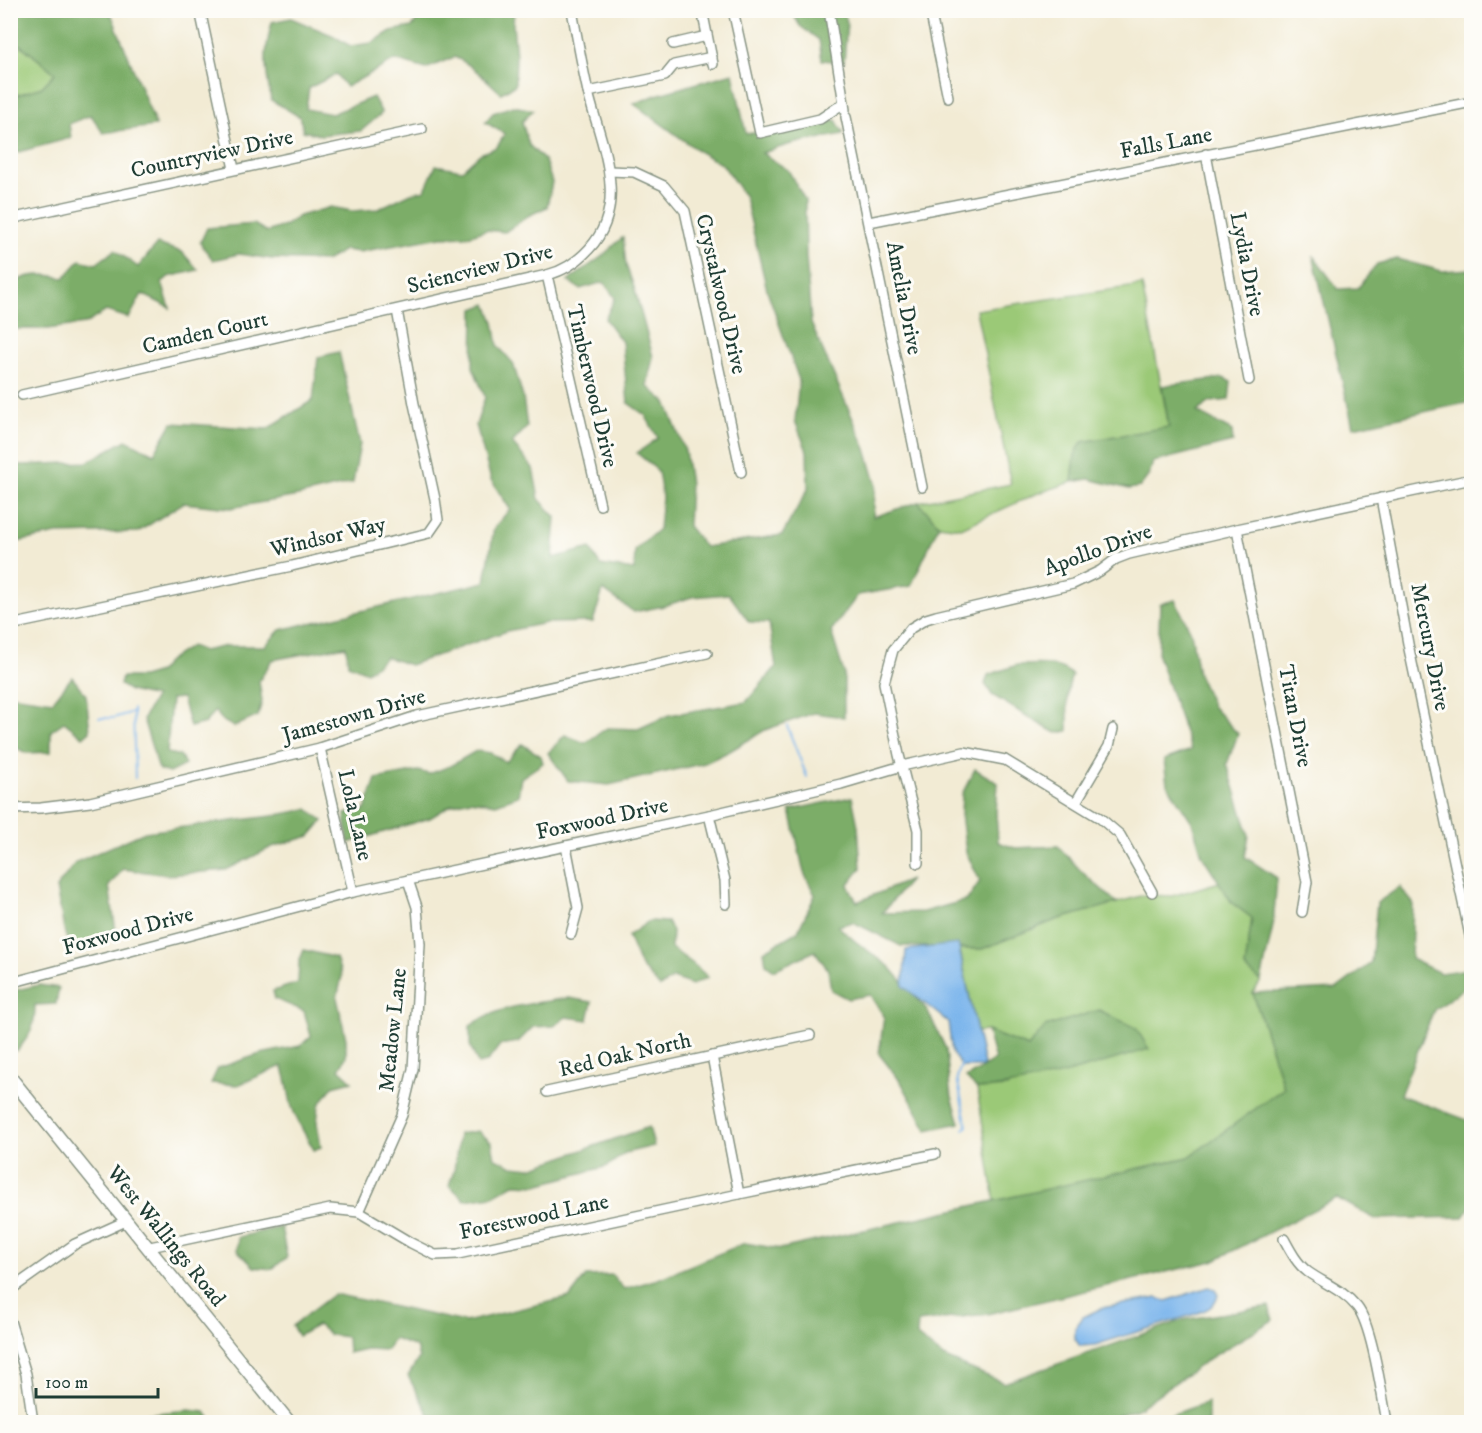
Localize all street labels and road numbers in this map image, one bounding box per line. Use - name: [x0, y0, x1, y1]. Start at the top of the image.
- street label: Falls Lane: [1118, 121, 1214, 165]
- street label: Countryview Drive: [128, 124, 296, 184]
- street label: Lydia Drive: [1224, 210, 1270, 318]
- street label: Crystalwood Drive: [689, 211, 753, 377]
- street label: Sciencview Drive: [405, 238, 555, 300]
- street label: Amelia Drive: [880, 239, 928, 357]
- street label: Timberwood Drive: [560, 302, 624, 470]
- street label: Camden Court: [140, 305, 270, 361]
- street label: Windsor Way: [267, 510, 389, 564]
- street label: Apollo Drive: [1040, 518, 1156, 582]
- street label: Mercury Drive: [1404, 581, 1456, 713]
- street label: Titan Drive: [1272, 663, 1318, 769]
- street label: Jamestown Drive: [277, 683, 429, 750]
- street label: Lola Lane: [331, 767, 379, 863]
- street label: Foxwood Drive: [533, 792, 671, 846]
- street label: Foxwood Drive: [60, 901, 196, 961]
- street label: Meadow Lane: [373, 967, 413, 1093]
- street label: Red Oak North: [556, 1027, 694, 1083]
- street label: West Wallings Road: [100, 1159, 231, 1312]
- street label: Forestwood Lane: [457, 1188, 611, 1246]

